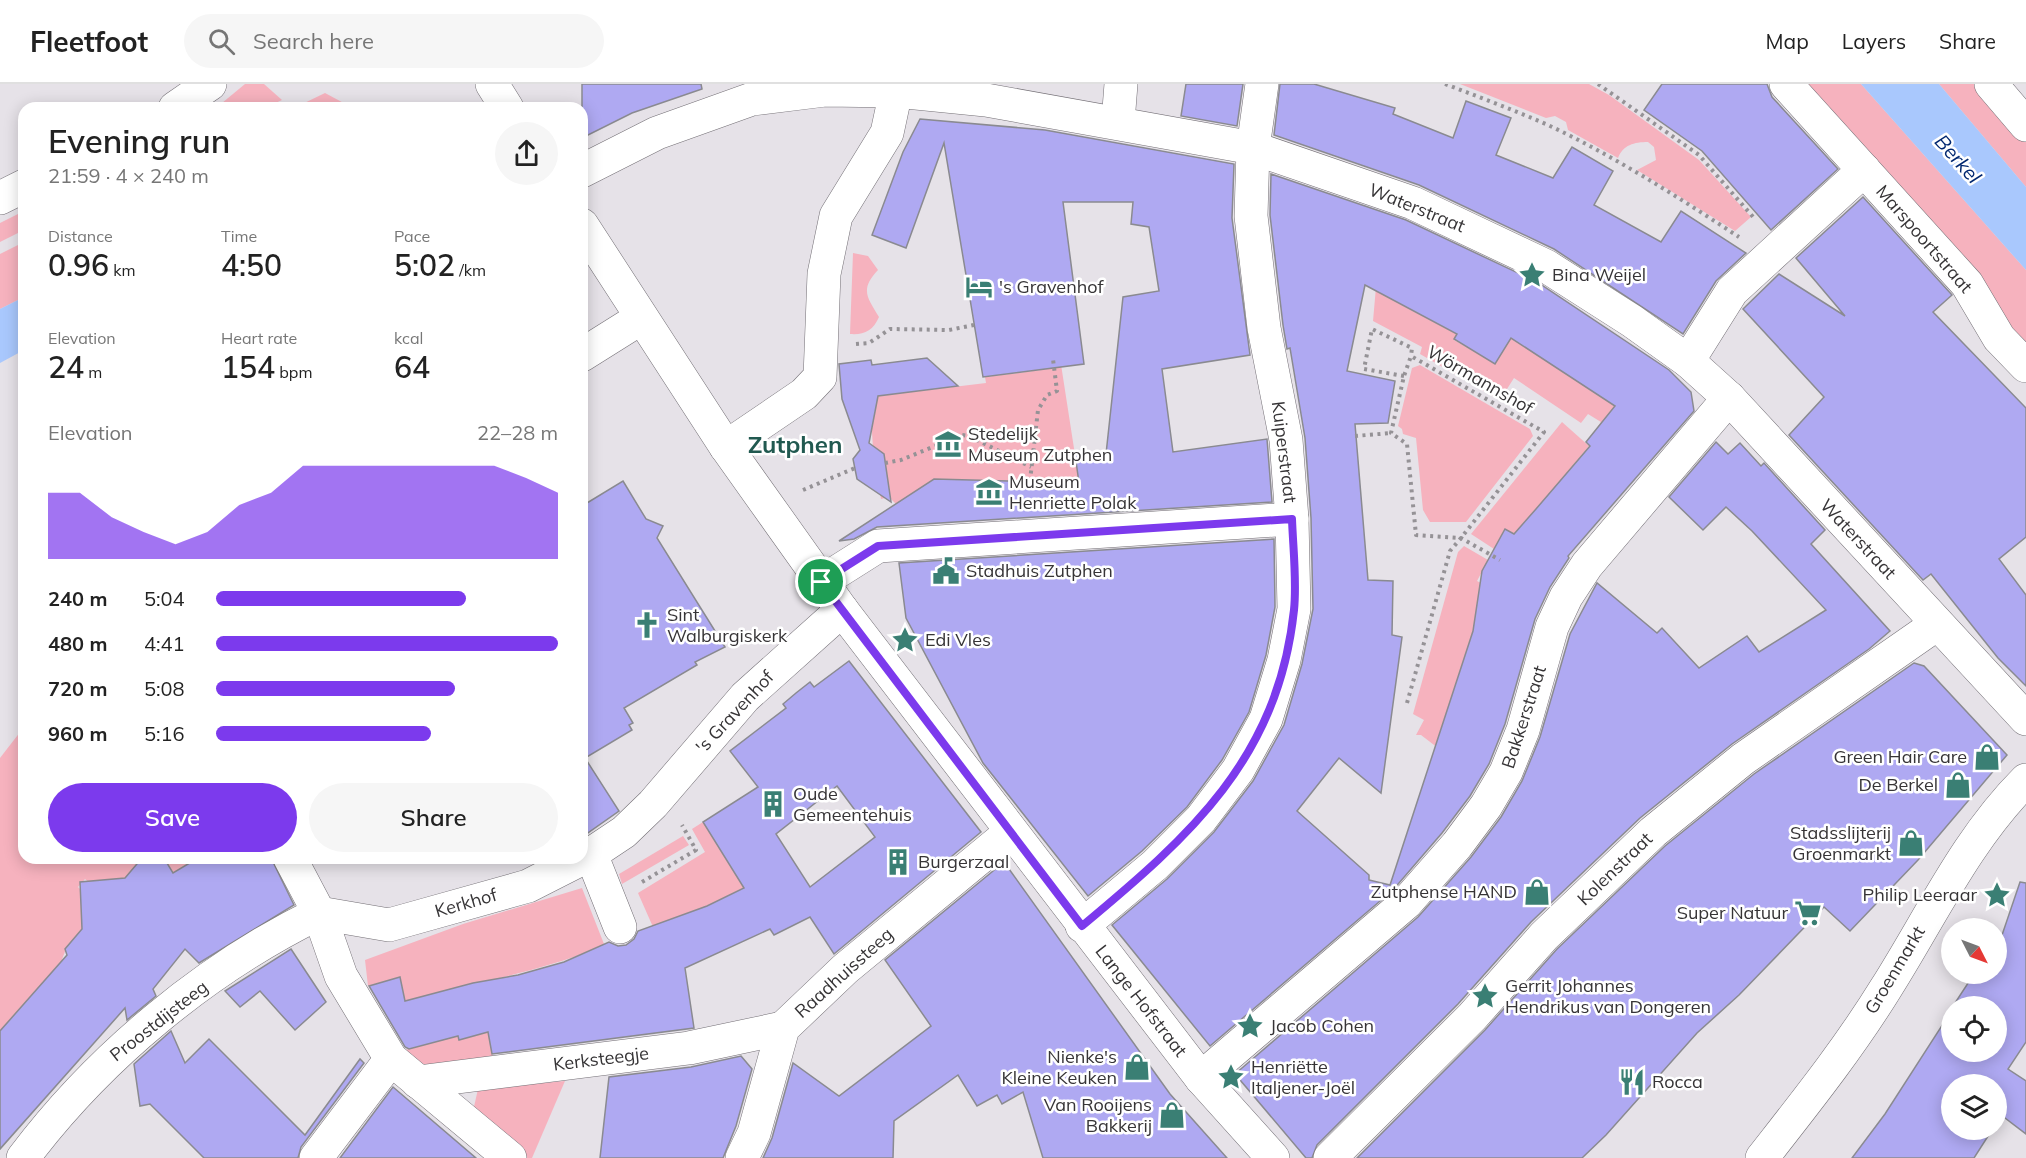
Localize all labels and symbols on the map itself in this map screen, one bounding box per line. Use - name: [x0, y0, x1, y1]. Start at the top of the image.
- water label: Berkel: [1930, 129, 1987, 189]
- street label: Waterstraat: [1366, 178, 1469, 237]
- street label: Marspoortstraat: [1871, 180, 1978, 297]
- place icon: Bina Weijel: [1517, 260, 1547, 290]
- place label: Bina Weijel: [1552, 263, 1646, 286]
- hotel icon: 's Gravenhof: [964, 272, 994, 302]
- place label: 's Gravenhof: [999, 275, 1104, 298]
- street label: Wörmannshof: [1423, 340, 1538, 420]
- street label: Kuiperstraat: [1267, 400, 1302, 504]
- place label: Stedelijk Museum Zutphen: [968, 422, 1112, 466]
- district label: Zutphen: [748, 429, 842, 459]
- museum icon: Stedelijk Museum Zutphen: [933, 429, 963, 459]
- place label: Museum Henriette Polak: [1009, 470, 1137, 514]
- museum icon: Museum Henriette Polak: [974, 477, 1004, 507]
- street label: Waterstraat: [1815, 494, 1901, 584]
- pin: [795, 556, 846, 607]
- public building icon: Stadhuis Zutphen: [931, 556, 961, 586]
- place label: Stadhuis Zutphen: [966, 559, 1113, 582]
- place label: Sint Walburgiskerk: [667, 603, 788, 647]
- church icon: Sint Walburgiskerk: [632, 610, 662, 640]
- place icon: Edi Vles: [890, 625, 920, 655]
- place label: Edi Vles: [925, 628, 991, 651]
- street label: Bakkerstraat: [1496, 662, 1551, 771]
- street label: 's Gravenhof: [691, 665, 779, 758]
- shop icon: Green Hair Care: [1972, 742, 2002, 772]
- place label: Green Hair Care: [1833, 745, 1967, 768]
- shop icon: De Berkel: [1943, 770, 1973, 800]
- place label: De Berkel: [1858, 773, 1938, 796]
- place label: Oude Gemeentehuis: [793, 782, 912, 826]
- building icon: Oude Gemeentehuis: [758, 789, 788, 819]
- place label: Stadsslijterij Groenmarkt: [1790, 821, 1891, 865]
- street label: Kolenstraat: [1572, 827, 1657, 910]
- shop icon: Stadsslijterij Groenmarkt: [1896, 828, 1926, 858]
- building icon: Burgerzaal: [883, 847, 913, 877]
- place label: Burgerzaal: [918, 850, 1009, 873]
- shop icon: Zutphense HAND: [1522, 877, 1552, 907]
- place label: Zutphense HAND: [1371, 880, 1517, 903]
- place icon: Philip Leeraar: [1982, 880, 2012, 910]
- street label: Kerkhof: [432, 882, 500, 922]
- place label: Philip Leeraar: [1863, 883, 1977, 906]
- supermarket icon: Super Natuur: [1793, 898, 1823, 928]
- place label: Super Natuur: [1677, 901, 1788, 924]
- north arrow: [1941, 918, 2007, 984]
- street label: Raadhuissteeg: [790, 922, 898, 1023]
- street label: Groenmarkt: [1859, 922, 1930, 1018]
- street label: Lange Hofstraat: [1090, 940, 1192, 1061]
- place label: Gerrit Johannes Hendrikus van Dongeren: [1505, 974, 1711, 1018]
- street label: Proostdijsteeg: [105, 975, 212, 1066]
- place icon: Gerrit Johannes Hendrikus van Dongeren: [1470, 981, 1500, 1011]
- place icon: Jacob Cohen: [1235, 1011, 1265, 1041]
- place label: Jacob Cohen: [1270, 1014, 1374, 1037]
- street label: Kerksteegje: [552, 1041, 650, 1076]
- place label: Nienke's Kleine Keuken: [1001, 1045, 1117, 1089]
- shop icon: Nienke's Kleine Keuken: [1122, 1052, 1152, 1082]
- place label: Henriëtte Italjener-Joël: [1251, 1055, 1355, 1099]
- place icon: Henriëtte Italjener-Joël: [1216, 1062, 1246, 1092]
- restaurant icon: Rocca: [1617, 1067, 1647, 1097]
- place label: Rocca: [1652, 1070, 1703, 1093]
- place label: Van Rooijens Bakkerij: [1044, 1093, 1152, 1137]
- shop icon: Van Rooijens Bakkerij: [1157, 1100, 1187, 1130]

